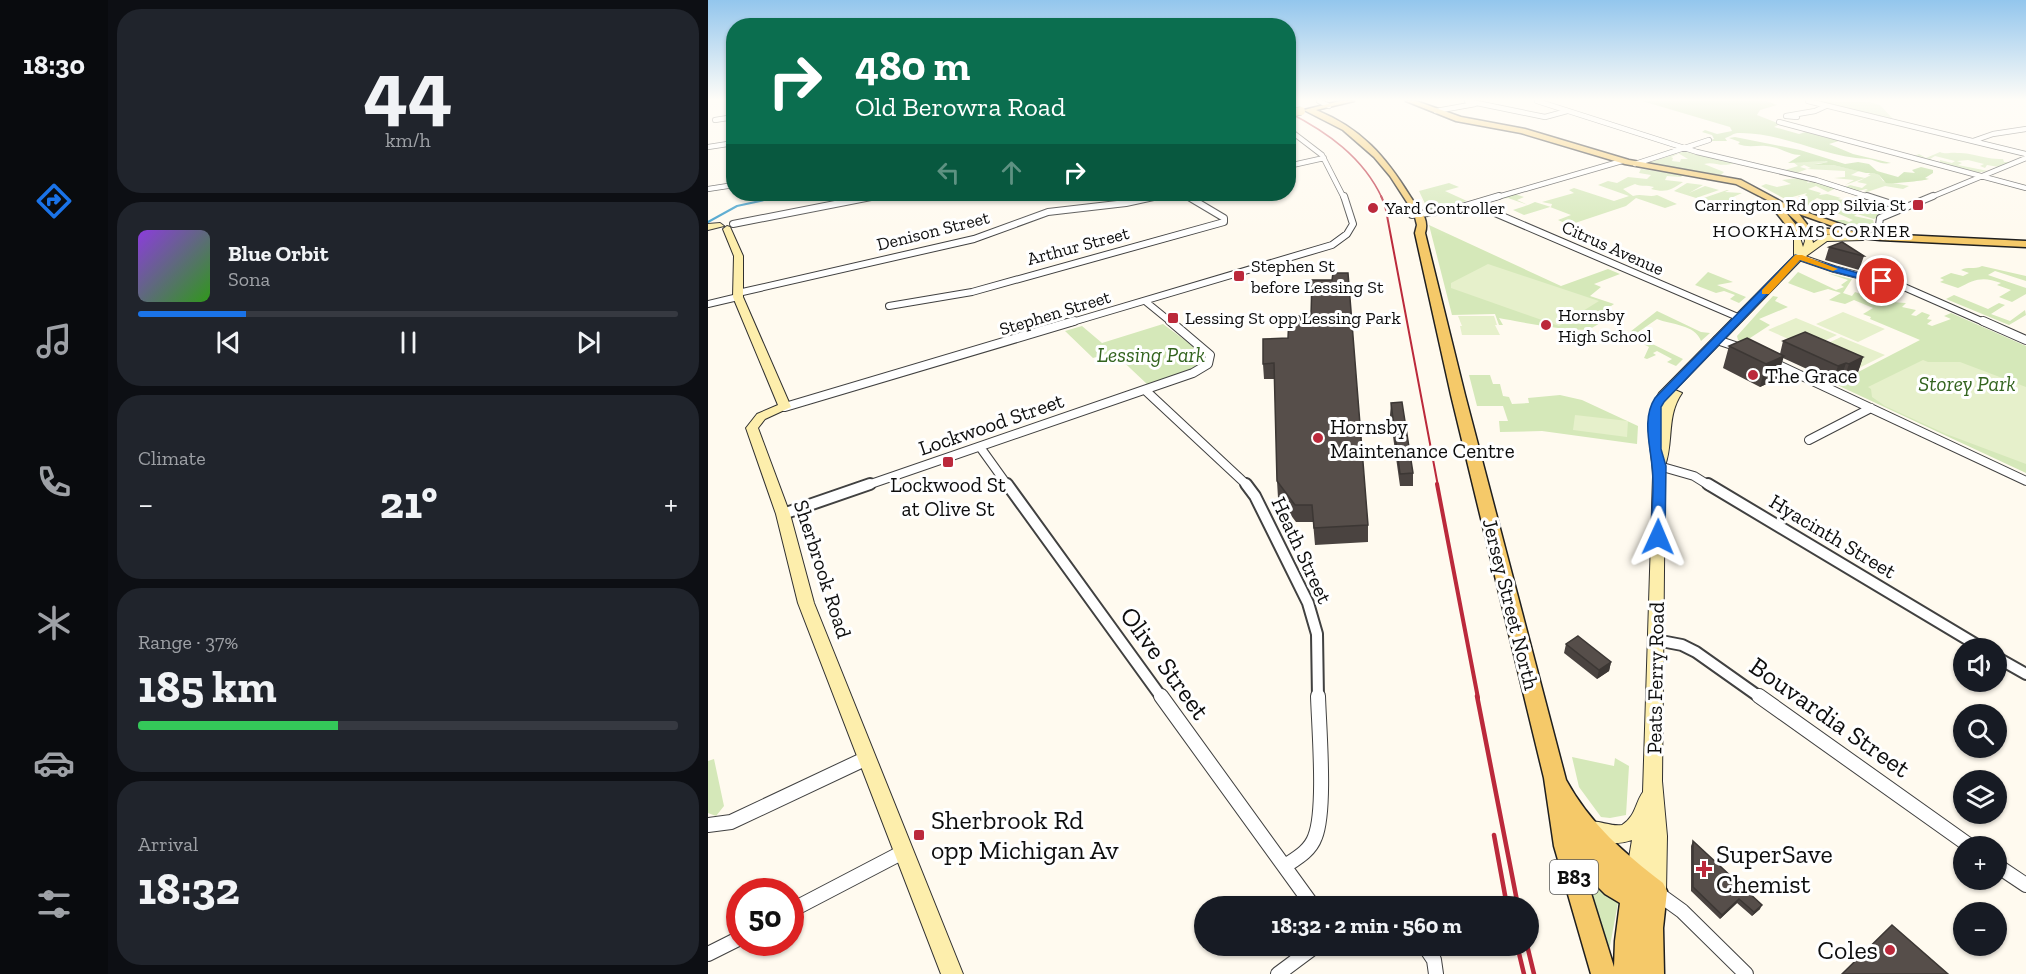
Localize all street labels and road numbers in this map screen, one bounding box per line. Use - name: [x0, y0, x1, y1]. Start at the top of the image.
- street label: Denison Street: [874, 206, 992, 256]
- street label: Citrus Avenue: [1559, 216, 1667, 280]
- street label: Arthur Street: [1025, 222, 1132, 270]
- street label: Stephen Street: [997, 286, 1114, 340]
- street label: Lockwood Street: [915, 387, 1067, 461]
- street label: Hyacinth Street: [1765, 488, 1901, 584]
- street label: Heath Street: [1266, 493, 1338, 608]
- street label: Sherbrook Road: [789, 497, 857, 642]
- street label: Jersey Street North: [1478, 516, 1544, 692]
- street label: Olive Street: [1113, 600, 1217, 726]
- street label: Peats Ferry Road: [1641, 601, 1669, 754]
- street label: Bouvardia Street: [1744, 650, 1917, 784]
- road number: B83: [1550, 860, 1598, 894]

